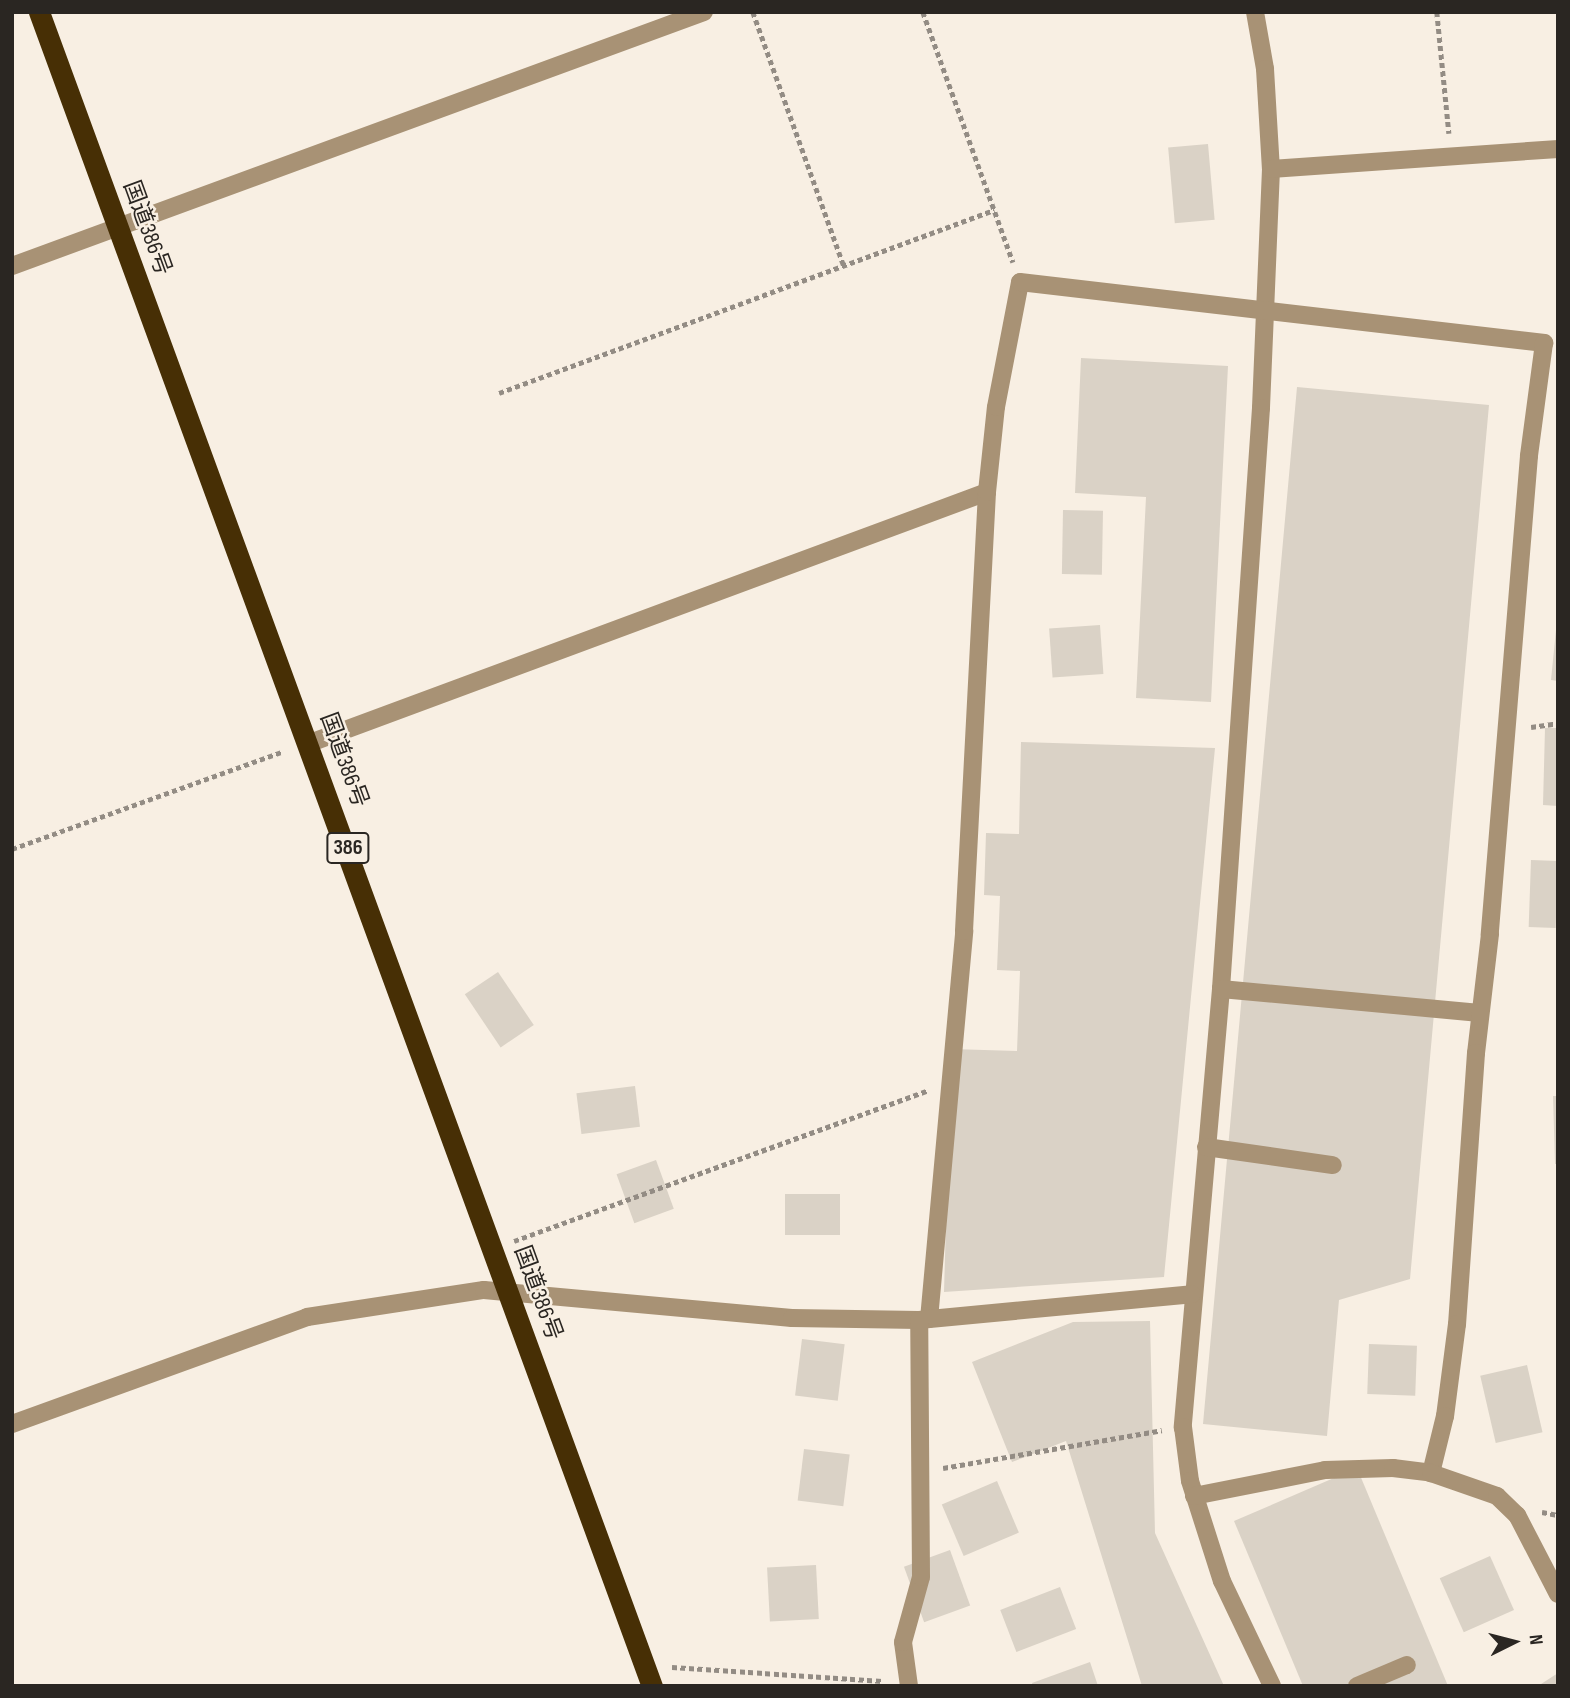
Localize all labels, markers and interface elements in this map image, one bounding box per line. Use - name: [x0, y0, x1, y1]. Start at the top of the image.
- street label: 国道386号: [117, 177, 177, 279]
- street label: 国道386号: [314, 709, 374, 811]
- road number: 386: [325, 830, 371, 866]
- street label: 国道386号: [508, 1242, 568, 1344]
- north arrow: [1479, 1607, 1549, 1677]
- text: N: [1523, 1634, 1547, 1646]

